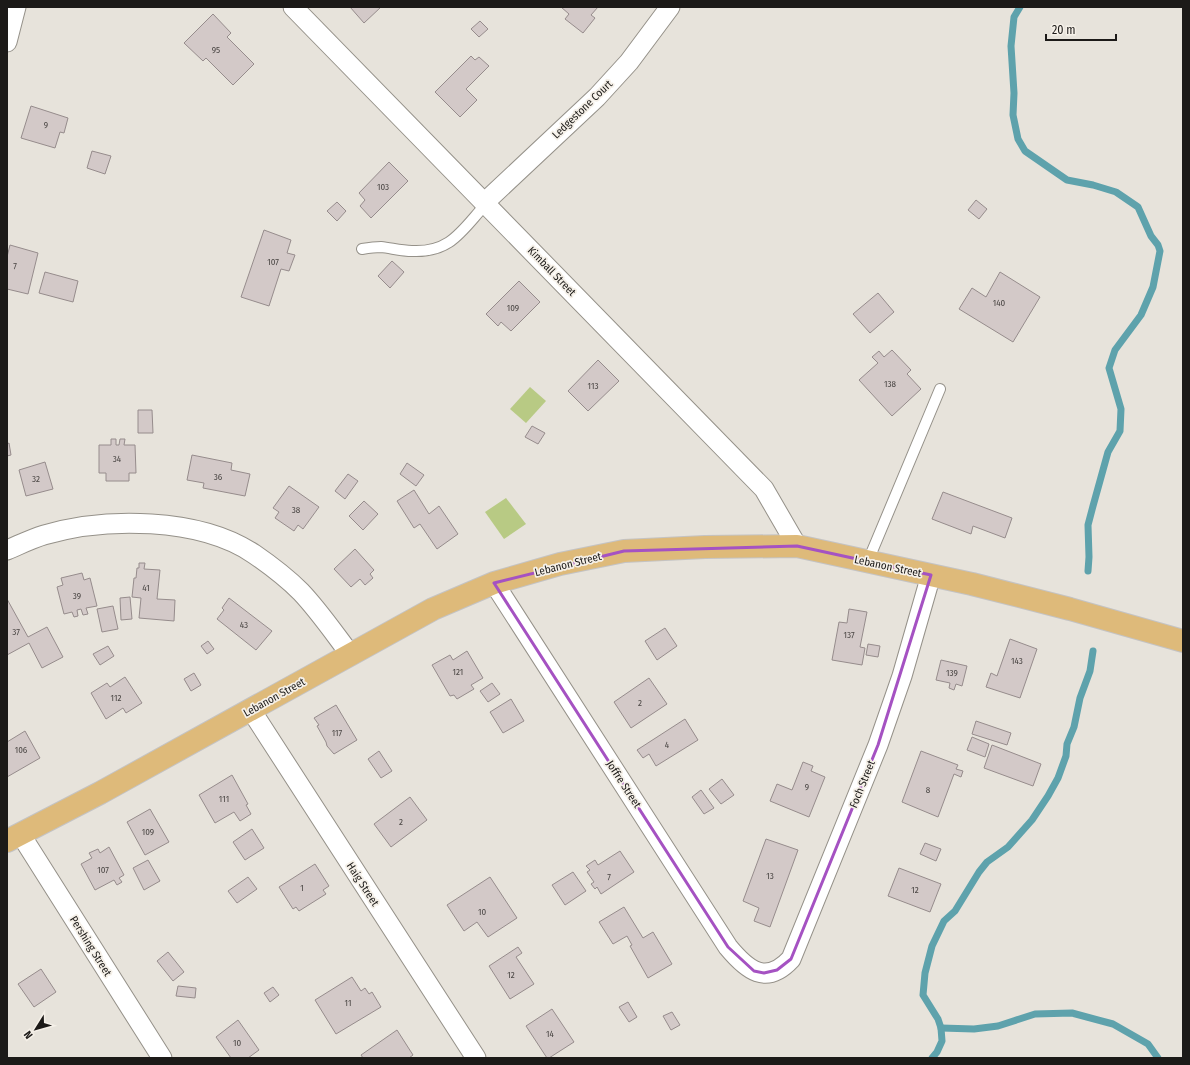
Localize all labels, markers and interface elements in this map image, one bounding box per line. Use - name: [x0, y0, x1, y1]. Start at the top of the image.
- scale bar: [1046, 16, 1116, 42]
- text: 20 m: [1052, 23, 1076, 37]
- house number: 95: [212, 45, 220, 55]
- street label: Ledgestone Court: [550, 77, 615, 141]
- house number: 9: [44, 120, 48, 130]
- house number: 103: [377, 182, 389, 192]
- street label: Kimball Street: [525, 244, 579, 299]
- house number: 107: [267, 257, 279, 267]
- house number: 7: [13, 261, 17, 271]
- house number: 140: [993, 298, 1006, 308]
- house number: 109: [507, 303, 519, 313]
- house number: 138: [884, 379, 897, 389]
- house number: 113: [588, 381, 598, 391]
- house number: 34: [113, 454, 122, 464]
- house number: 36: [214, 472, 223, 482]
- house number: 32: [32, 474, 40, 484]
- house number: 38: [292, 505, 301, 515]
- street label: Lebanon Street: [533, 550, 603, 579]
- street label: Lebanon Street: [853, 553, 923, 580]
- house number: 41: [142, 583, 150, 593]
- house number: 39: [73, 591, 81, 601]
- house number: 43: [240, 620, 248, 630]
- house number: 37: [12, 627, 20, 637]
- house number: 137: [843, 630, 855, 640]
- house number: 143: [1011, 656, 1023, 666]
- house number: 121: [453, 667, 463, 677]
- house number: 139: [946, 668, 958, 678]
- street label: Lebanon Street: [241, 675, 308, 720]
- house number: 112: [111, 693, 121, 703]
- house number: 2: [638, 698, 642, 708]
- house number: 117: [332, 728, 343, 738]
- house number: 4: [665, 740, 670, 750]
- house number: 106: [15, 745, 28, 755]
- street label: Joffre Street: [603, 758, 644, 811]
- street label: Foch Street: [847, 758, 878, 810]
- house number: 9: [805, 782, 809, 792]
- house number: 8: [926, 785, 931, 795]
- house number: 111: [219, 794, 229, 804]
- house number: 2: [399, 817, 403, 827]
- house number: 109: [142, 827, 154, 837]
- street label: Haig Street: [344, 860, 382, 909]
- house number: 107: [97, 865, 109, 875]
- house number: 13: [766, 871, 774, 881]
- house number: 7: [607, 872, 611, 882]
- house number: 1: [300, 883, 304, 893]
- house number: 12: [911, 885, 919, 895]
- house number: 10: [478, 907, 486, 917]
- street label: Pershing Street: [67, 914, 114, 979]
- house number: 12: [507, 970, 515, 980]
- house number: 11: [345, 998, 351, 1008]
- north arrow: [16, 1009, 56, 1049]
- text: N: [21, 1028, 36, 1041]
- house number: 14: [546, 1029, 555, 1039]
- house number: 10: [233, 1038, 241, 1048]

